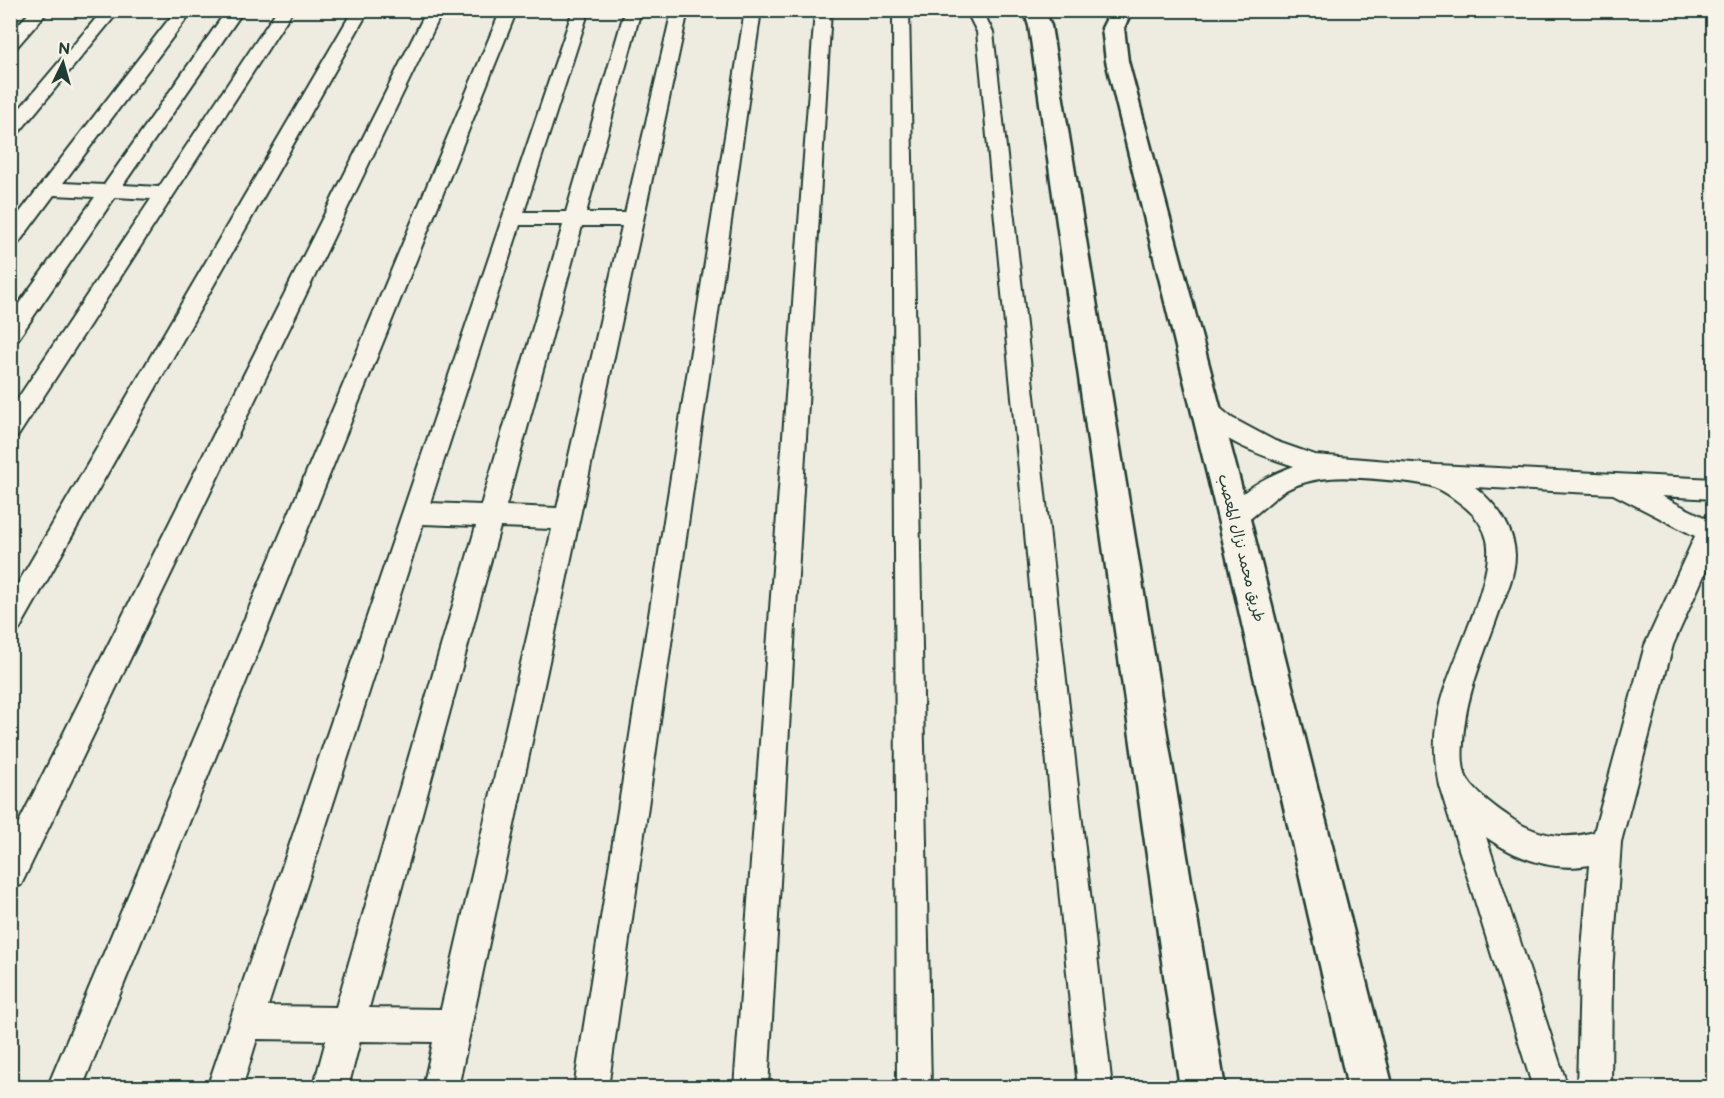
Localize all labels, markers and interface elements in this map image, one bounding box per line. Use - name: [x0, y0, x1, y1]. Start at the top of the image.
- north arrow: [33, 33, 93, 93]
- text: N: [57, 40, 71, 60]
- street label: طريق محمد نزال المعصب: [1213, 472, 1269, 624]

